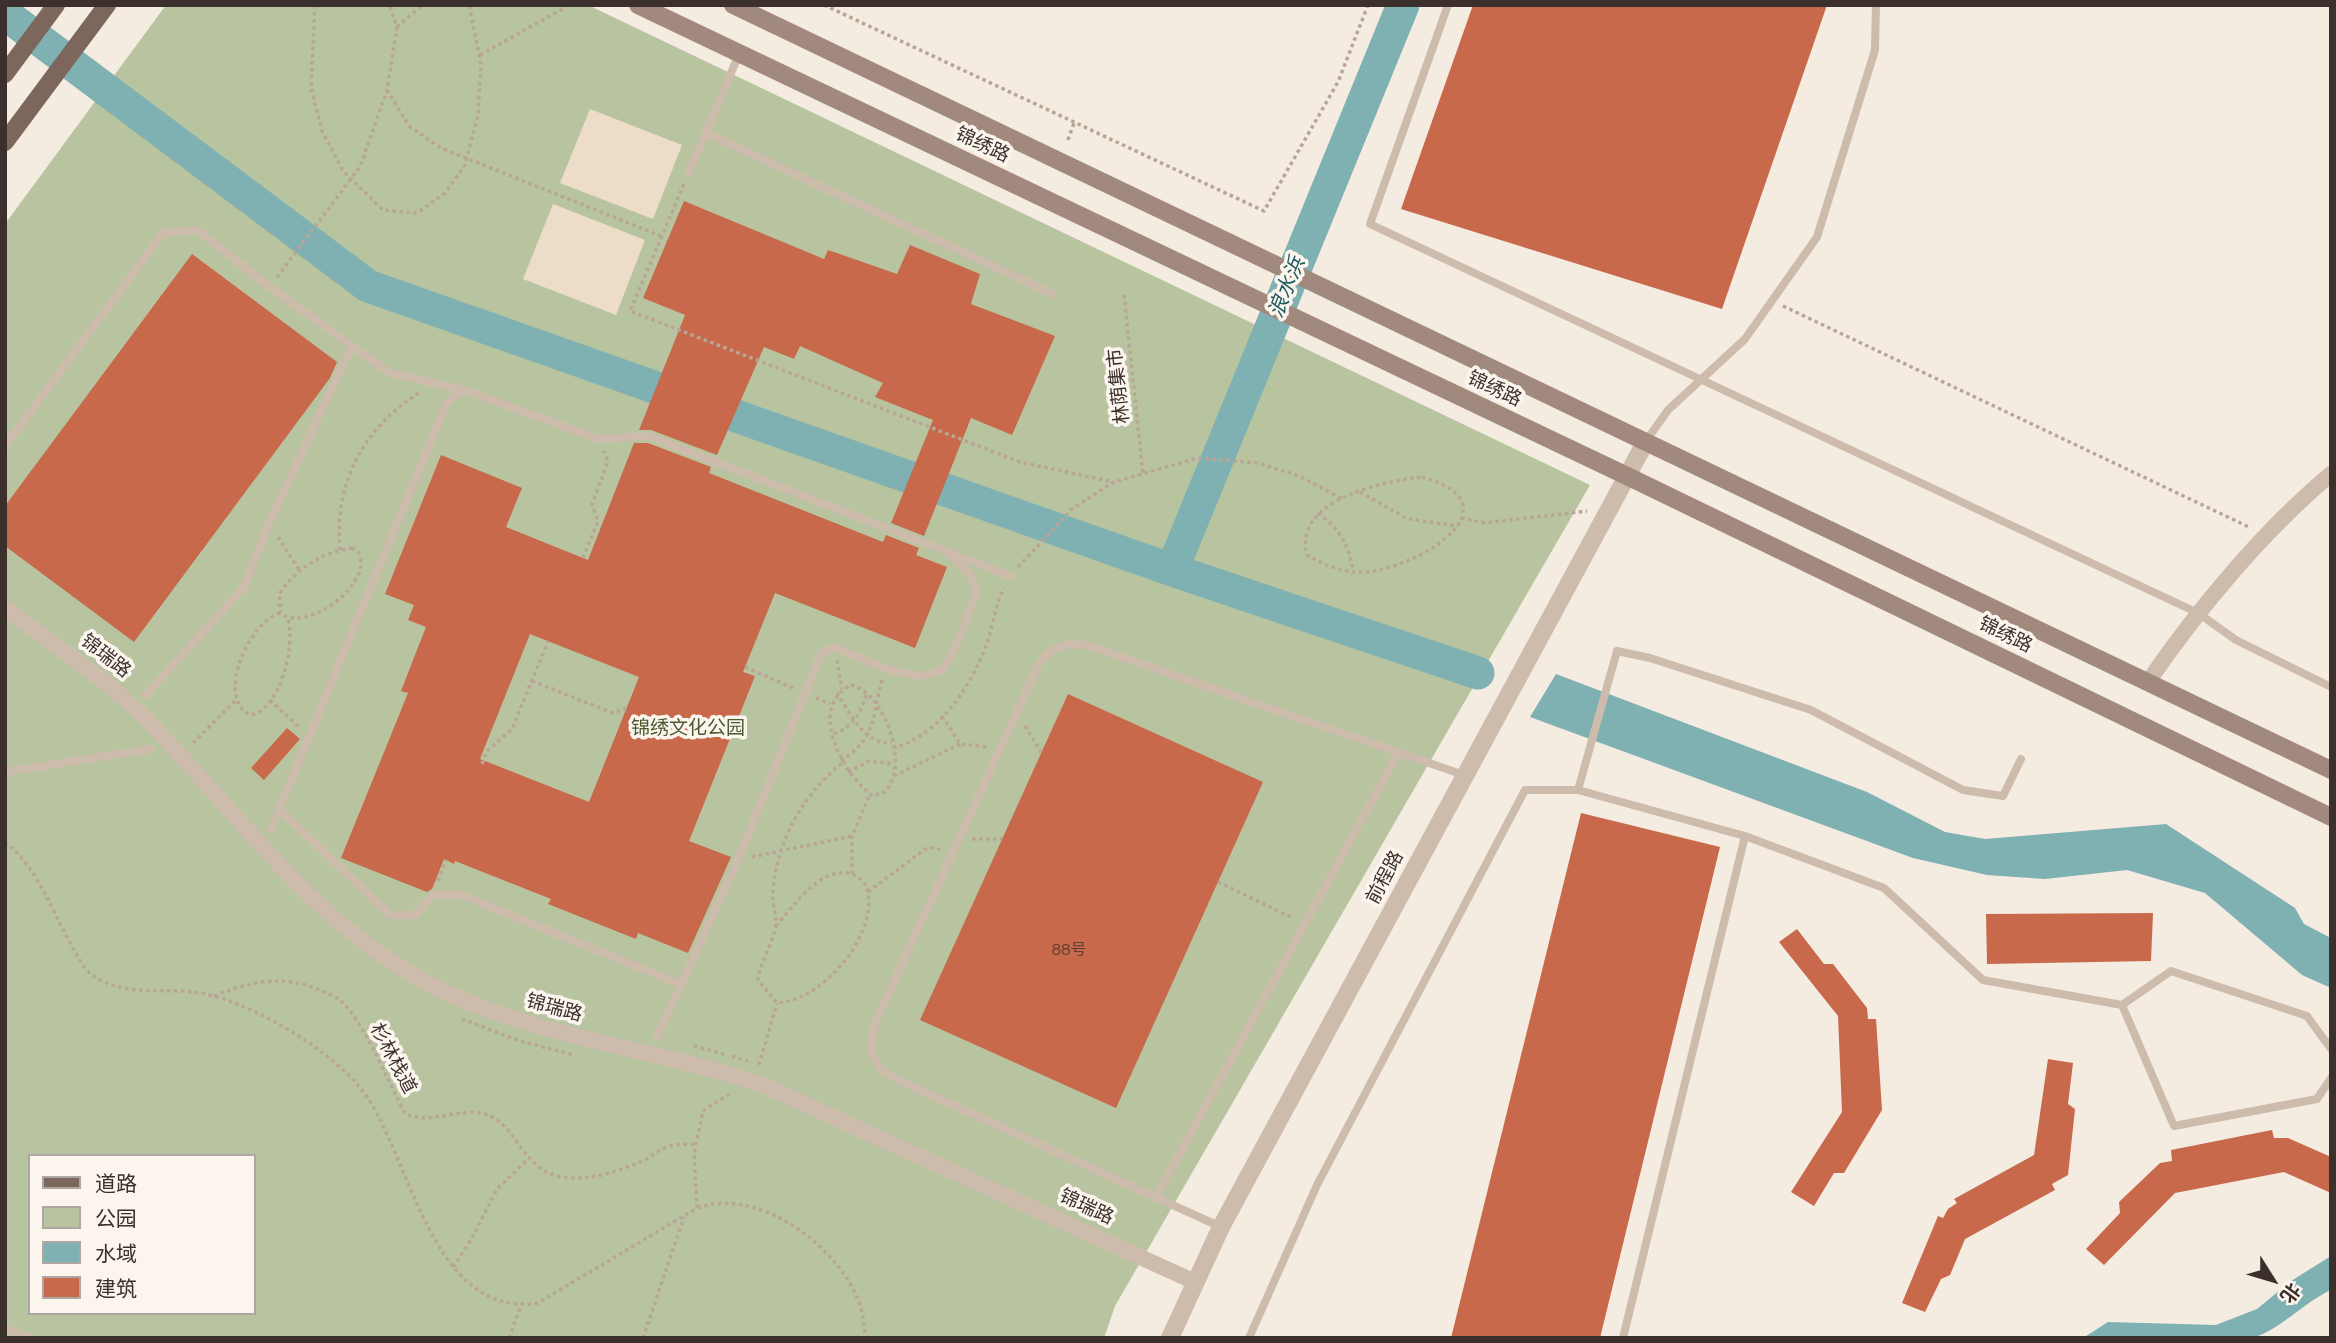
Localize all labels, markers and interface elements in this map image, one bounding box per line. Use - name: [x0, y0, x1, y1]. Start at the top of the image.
- street label: 锦绣路: [951, 124, 1013, 168]
- water label: 浪水浜: [1265, 254, 1311, 322]
- street label: 林荫集市: [1105, 347, 1135, 425]
- street label: 锦绣路: [1463, 368, 1525, 412]
- street label: 锦绣路: [1974, 613, 2036, 659]
- street label: 锦瑞路: [76, 630, 134, 684]
- park label: 锦绣文化公园: [631, 718, 745, 740]
- street label: 前程路: [1363, 847, 1409, 909]
- house number: 88号: [1051, 941, 1087, 961]
- street label: 锦瑞路: [524, 991, 584, 1027]
- street label: 杉林栈道: [364, 1020, 420, 1098]
- legend: [28, 1154, 256, 1315]
- text: 道路: [95, 1170, 137, 1198]
- street label: 锦瑞路: [1055, 1186, 1117, 1230]
- text: 公园: [95, 1205, 137, 1233]
- text: 水域: [95, 1240, 137, 1268]
- north arrow: [2238, 1245, 2308, 1315]
- text: 建筑: [95, 1275, 137, 1303]
- text: 北: [2274, 1277, 2306, 1308]

